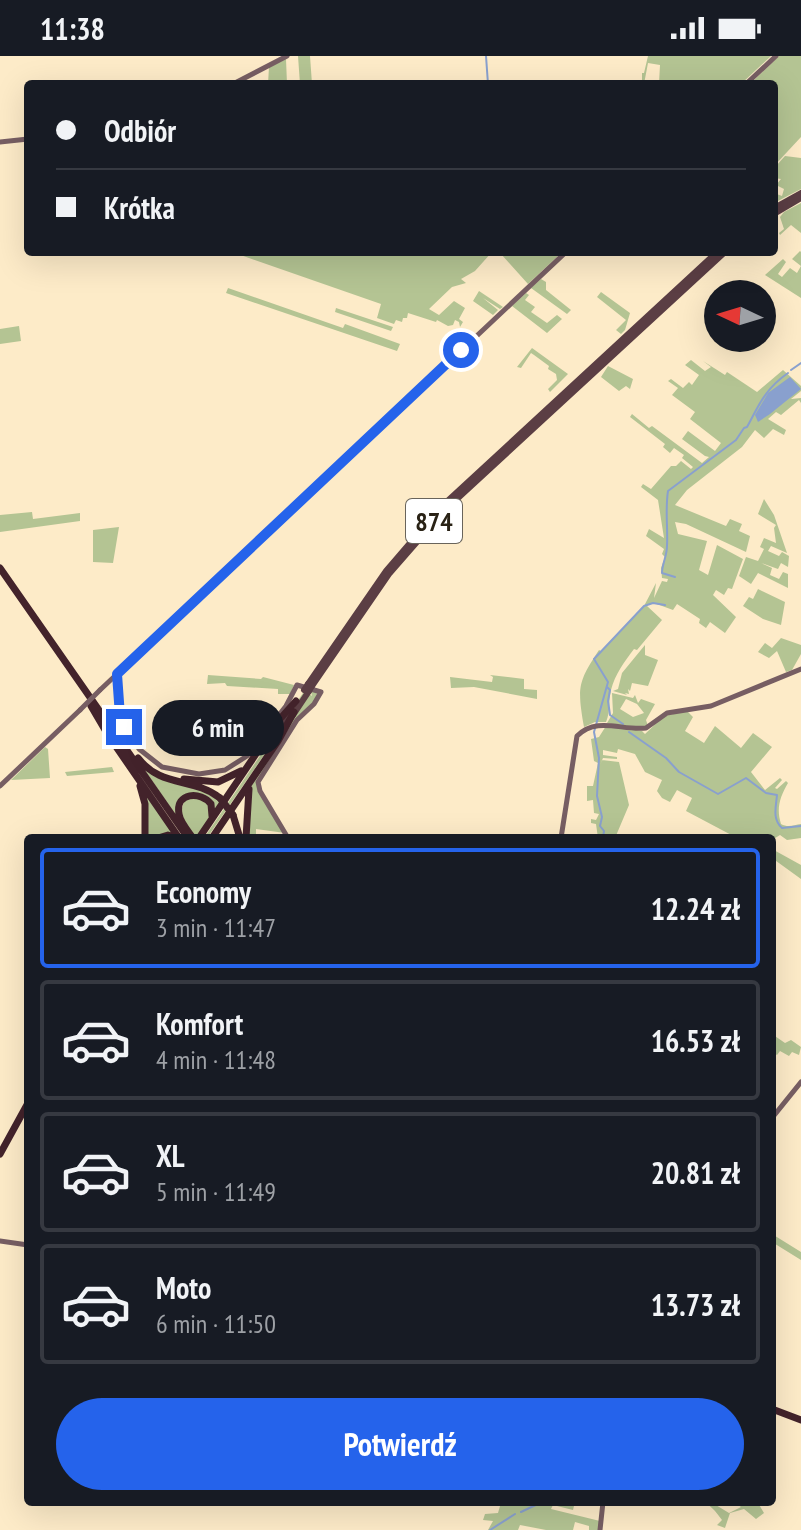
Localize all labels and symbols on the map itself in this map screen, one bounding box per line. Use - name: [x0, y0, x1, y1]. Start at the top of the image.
- north arrow: [704, 280, 776, 352]
- route start: [443, 332, 479, 368]
- road number: 874: [406, 499, 462, 543]
- callout: 6 min: [152, 699, 284, 755]
- route end: [106, 709, 142, 745]

